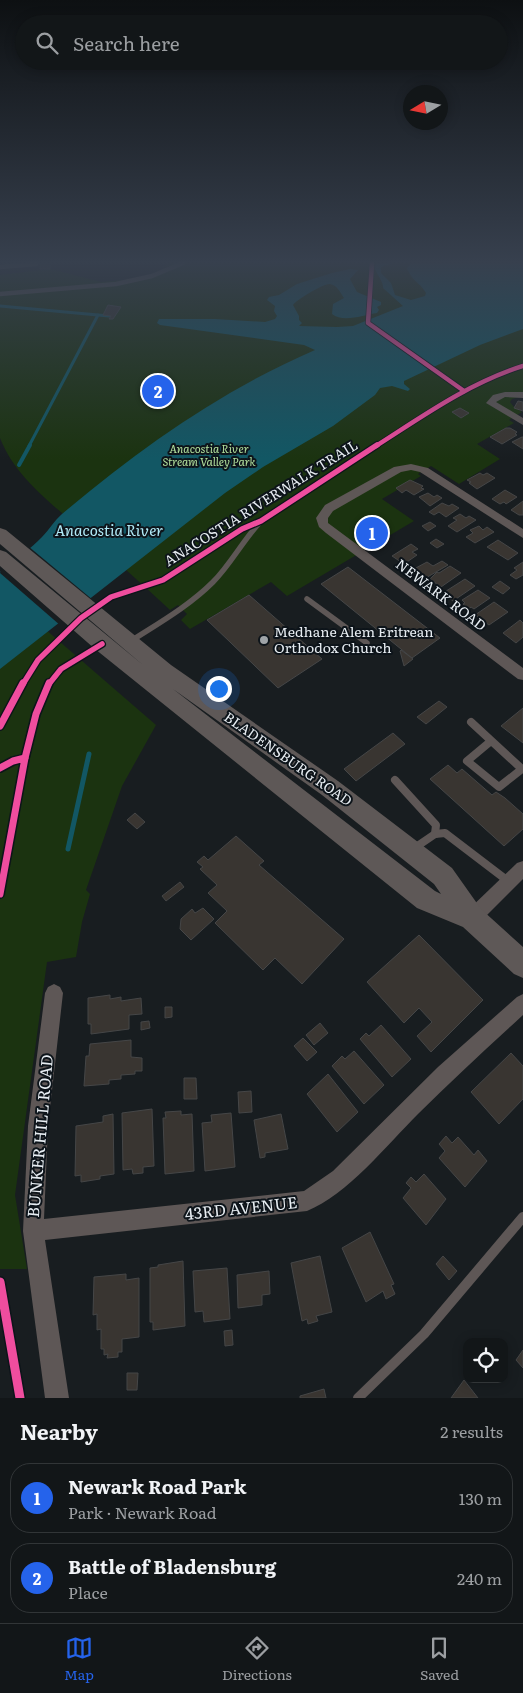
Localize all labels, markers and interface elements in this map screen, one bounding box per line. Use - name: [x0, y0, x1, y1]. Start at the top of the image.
- search box: [15, 15, 508, 70]
- icon: search: [33, 29, 61, 57]
- text: Search here: [73, 29, 180, 57]
- north arrow: [403, 85, 448, 130]
- pin: 2: [142, 372, 174, 410]
- street label: ANACOSTIA RIVERWALK TRAIL: [160, 434, 361, 570]
- park label: Anacostia River Stream Valley Park: [163, 440, 255, 469]
- pin: 1: [356, 514, 388, 552]
- water label: Anacostia River: [55, 518, 163, 541]
- street label: NEWARK ROAD: [392, 553, 491, 635]
- place label: Medhane Alem Eritrean Orthodox Church: [274, 621, 433, 657]
- marker: Medhane Alem Eritrean Orthodox Church: [258, 634, 270, 646]
- your location: [206, 676, 232, 702]
- street label: BLADENSBURG ROAD: [221, 706, 357, 810]
- street label: BUNKER HILL ROAD: [20, 1053, 58, 1219]
- street label: 43RD AVENUE: [183, 1189, 298, 1225]
- map controls: [463, 1338, 508, 1383]
- button: locate: [463, 1338, 508, 1383]
- text: Nearby: [20, 1415, 98, 1446]
- text: 2 results: [440, 1419, 503, 1443]
- text: Newark Road Park: [68, 1472, 247, 1500]
- text: 1: [34, 1486, 40, 1510]
- text: 130 m: [459, 1486, 502, 1510]
- text: Park · Newark Road: [68, 1500, 217, 1524]
- text: Battle of Bladensburg: [68, 1552, 276, 1580]
- text: 2: [33, 1566, 41, 1590]
- text: 240 m: [457, 1566, 502, 1590]
- text: Place: [68, 1580, 108, 1604]
- tab: Map: [64, 1634, 94, 1684]
- tab: Directions: [222, 1634, 292, 1684]
- tab: Saved: [420, 1634, 459, 1684]

